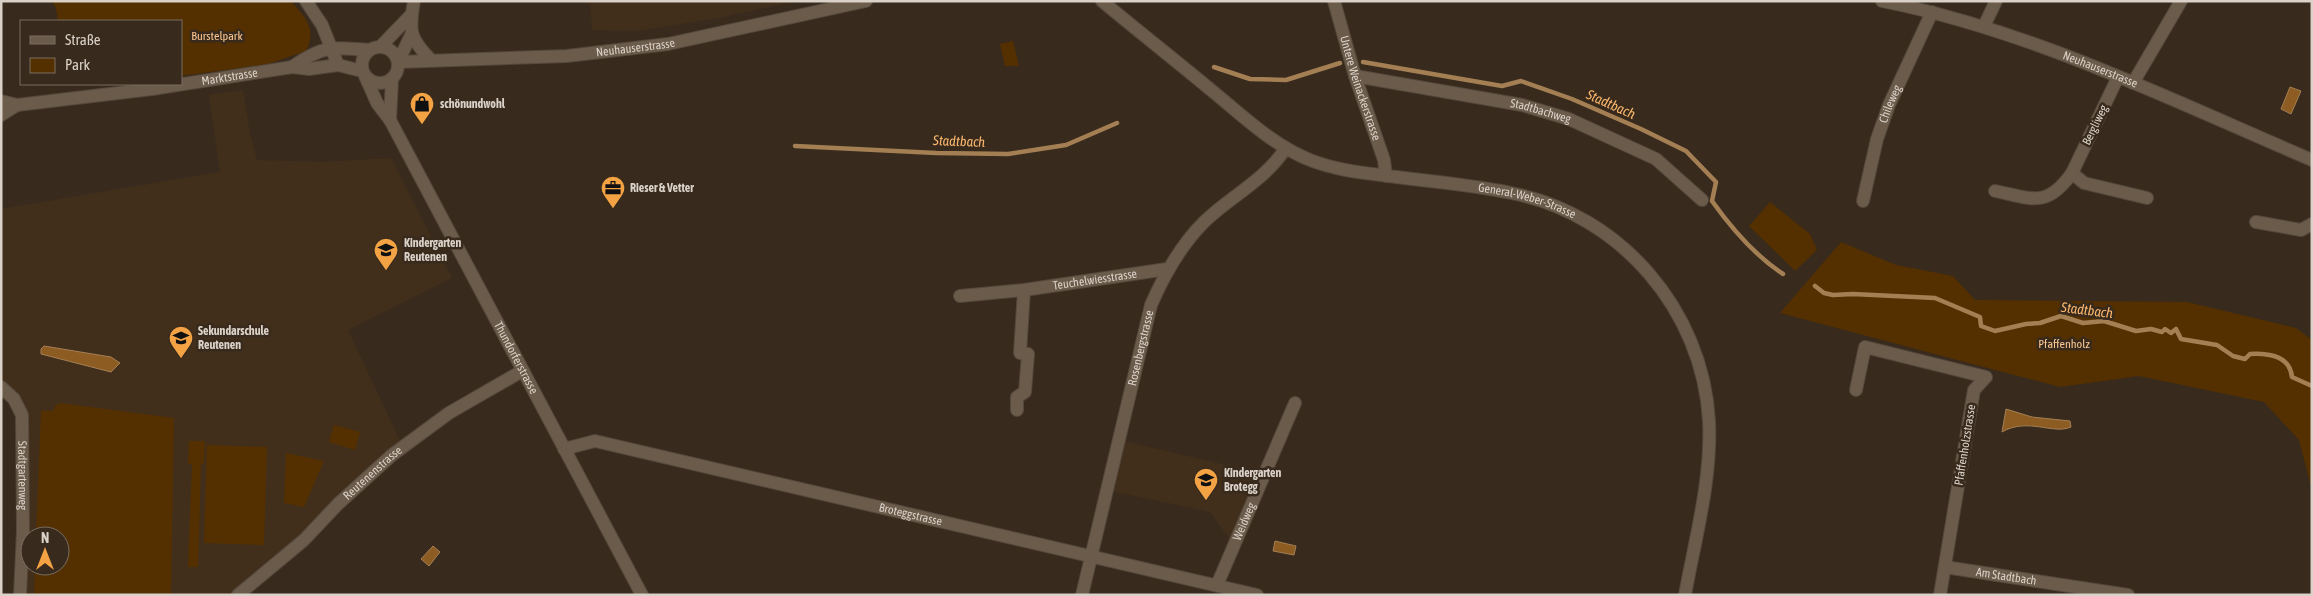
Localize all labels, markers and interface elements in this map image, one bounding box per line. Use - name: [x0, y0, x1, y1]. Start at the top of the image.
- legend: [20, 20, 182, 85]
- park label: Burstelpark: [191, 29, 243, 43]
- text: Straße: [65, 31, 101, 48]
- street label: Untere Weinackerstrasse: [1337, 34, 1384, 142]
- street label: Neuhauserstrasse: [595, 36, 676, 60]
- street label: Neuhauserstrasse: [2061, 48, 2140, 91]
- text: Park: [65, 56, 90, 73]
- street label: Marktstrasse: [201, 66, 259, 88]
- street label: Chileweg: [1876, 82, 1905, 125]
- water label: Stadtbach: [1583, 86, 1638, 122]
- shop icon: schönundwohl: [409, 91, 435, 125]
- street label: Stadtbachweg: [1509, 96, 1573, 126]
- place label: schönundwohl: [440, 97, 506, 111]
- street label: Bergliweg: [2079, 102, 2111, 147]
- water label: Stadtbach: [932, 132, 985, 150]
- office icon: Rieser & Vetter: [600, 175, 626, 209]
- street label: General-Weber-Strasse: [1477, 180, 1578, 221]
- place label: Rieser & Vetter: [630, 181, 694, 195]
- place label: Kindergarten Reutenen: [404, 236, 461, 264]
- school or university icon: Kindergarten Reutenen: [373, 237, 399, 271]
- street label: Teuchelwiesstrasse: [1052, 266, 1138, 293]
- water label: Stadtbach: [2059, 299, 2114, 321]
- street label: Rosenbergstrasse: [1125, 309, 1157, 387]
- street label: Thundorferstrasse: [491, 319, 541, 396]
- place label: Sekundarschule Reutenen: [198, 324, 270, 352]
- school or university icon: Sekundarschule Reutenen: [168, 325, 194, 359]
- park label: Pfaffenholz: [2038, 337, 2090, 351]
- street label: Pfaffenholzstrasse: [1952, 403, 1978, 487]
- street label: Stadtgartenweg: [15, 441, 30, 511]
- street label: Reutenenstrasse: [340, 443, 405, 503]
- place label: Kindergarten Brotegg: [1224, 466, 1281, 494]
- school or university icon: Kindergarten Brotegg: [1193, 467, 1219, 501]
- street label: Broteggstrasse: [878, 500, 943, 529]
- street label: Weidweg: [1230, 500, 1259, 543]
- north arrow: [20, 526, 70, 576]
- text: N: [41, 530, 49, 546]
- street label: Am Stadtbach: [1975, 565, 2038, 588]

